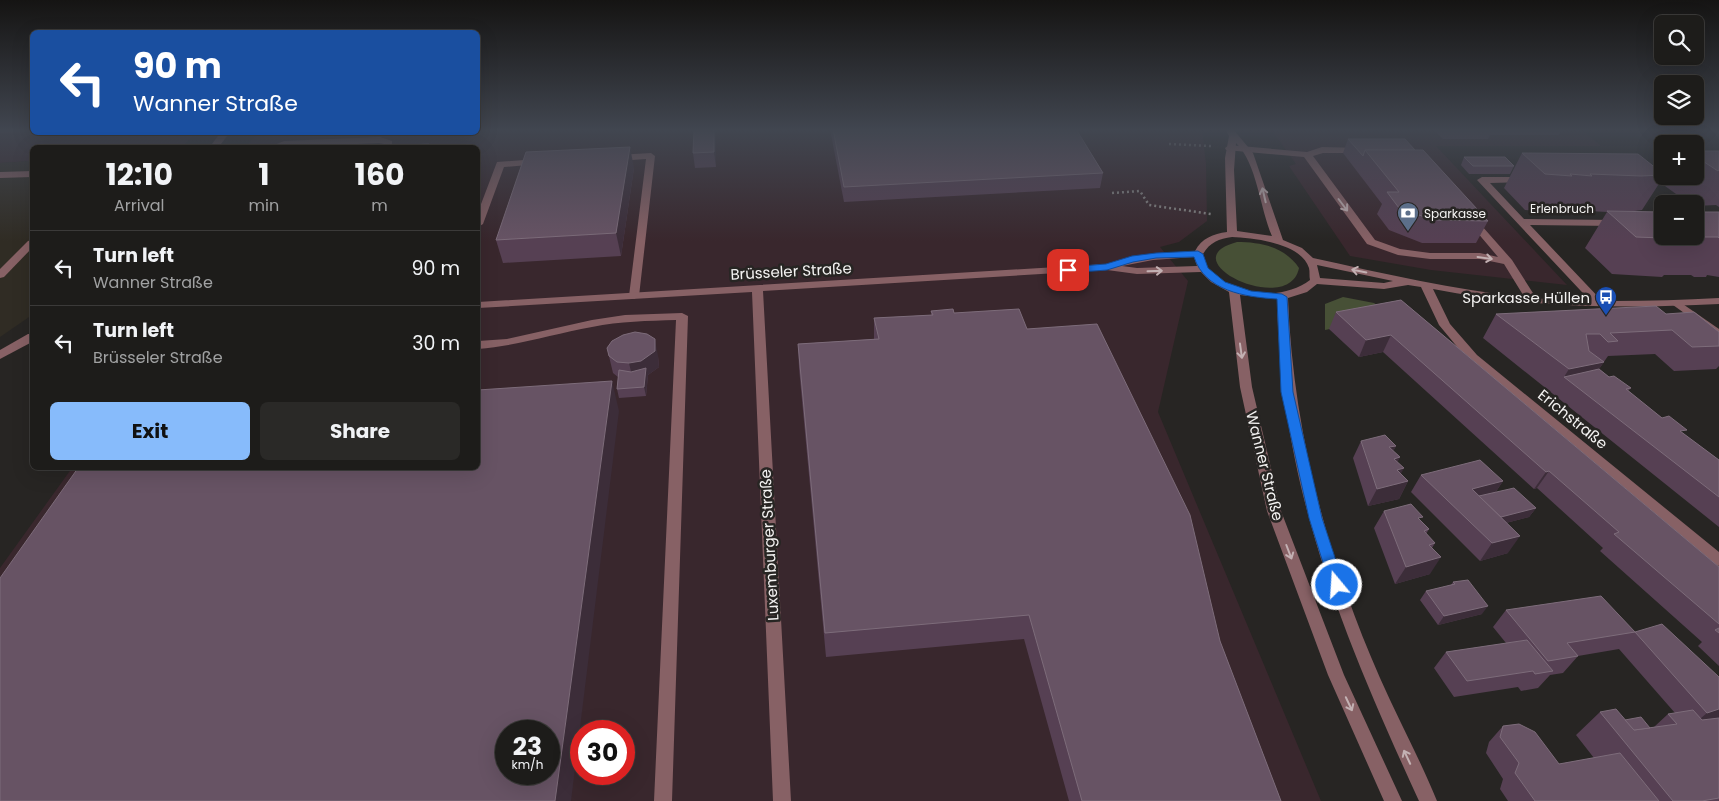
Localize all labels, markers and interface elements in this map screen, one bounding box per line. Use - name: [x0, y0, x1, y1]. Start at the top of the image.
- map controls: [1654, 15, 1704, 245]
- button: search: [1654, 15, 1704, 65]
- text: 90 m: [133, 41, 222, 90]
- icon: left: [50, 50, 115, 115]
- button: layers: [1654, 75, 1704, 125]
- text: Wanner Straße: [133, 88, 298, 119]
- button: +: [1654, 135, 1704, 185]
- text: 12:10: [105, 153, 173, 196]
- text: 1: [258, 153, 270, 196]
- text: 160: [355, 153, 405, 196]
- one-way arrow: [1258, 187, 1268, 203]
- text: Arrival: [114, 194, 164, 217]
- text: min: [249, 194, 279, 217]
- text: m: [371, 194, 388, 217]
- button: −: [1654, 195, 1704, 245]
- one-way arrow: [1338, 198, 1349, 211]
- street label: Erlenbruch: [1530, 200, 1594, 217]
- bank icon: Sparkasse: [1396, 201, 1420, 232]
- place label: Sparkasse: [1424, 205, 1486, 222]
- text: Turn left: [93, 242, 174, 269]
- pin: [1047, 249, 1089, 291]
- one-way arrow: [1476, 253, 1492, 263]
- icon: left: [50, 254, 78, 282]
- text: 90 m: [411, 255, 460, 282]
- icon: arrive: [1054, 256, 1082, 284]
- street label: Brüsseler Straße: [730, 257, 852, 285]
- one-way arrow: [1147, 266, 1163, 275]
- one-way arrow: [1351, 266, 1367, 275]
- text: Wanner Straße: [93, 271, 213, 294]
- bus stop icon: Sparkasse Hüllen: [1594, 285, 1618, 316]
- place label: Sparkasse Hüllen: [1462, 287, 1590, 308]
- text: Turn left: [93, 317, 174, 344]
- icon: left: [50, 329, 78, 357]
- text: 30 m: [412, 330, 460, 357]
- one-way arrow: [1236, 343, 1246, 359]
- text: Brüsseler Straße: [93, 346, 223, 369]
- street label: Erichstraße: [1534, 384, 1612, 454]
- button: Exit: [50, 402, 250, 460]
- button: Share: [260, 402, 460, 460]
- street label: Wanner Straße: [1241, 409, 1289, 523]
- street label: Luxemburger Straße: [755, 469, 783, 621]
- one-way arrow: [1286, 545, 1295, 560]
- position arrow: [1310, 558, 1362, 610]
- one-way arrow: [1344, 696, 1354, 711]
- speed limit sign: 30: [570, 720, 635, 785]
- text: 23: [513, 729, 542, 764]
- one-way arrow: [1402, 750, 1412, 765]
- text: km/h: [512, 756, 543, 773]

